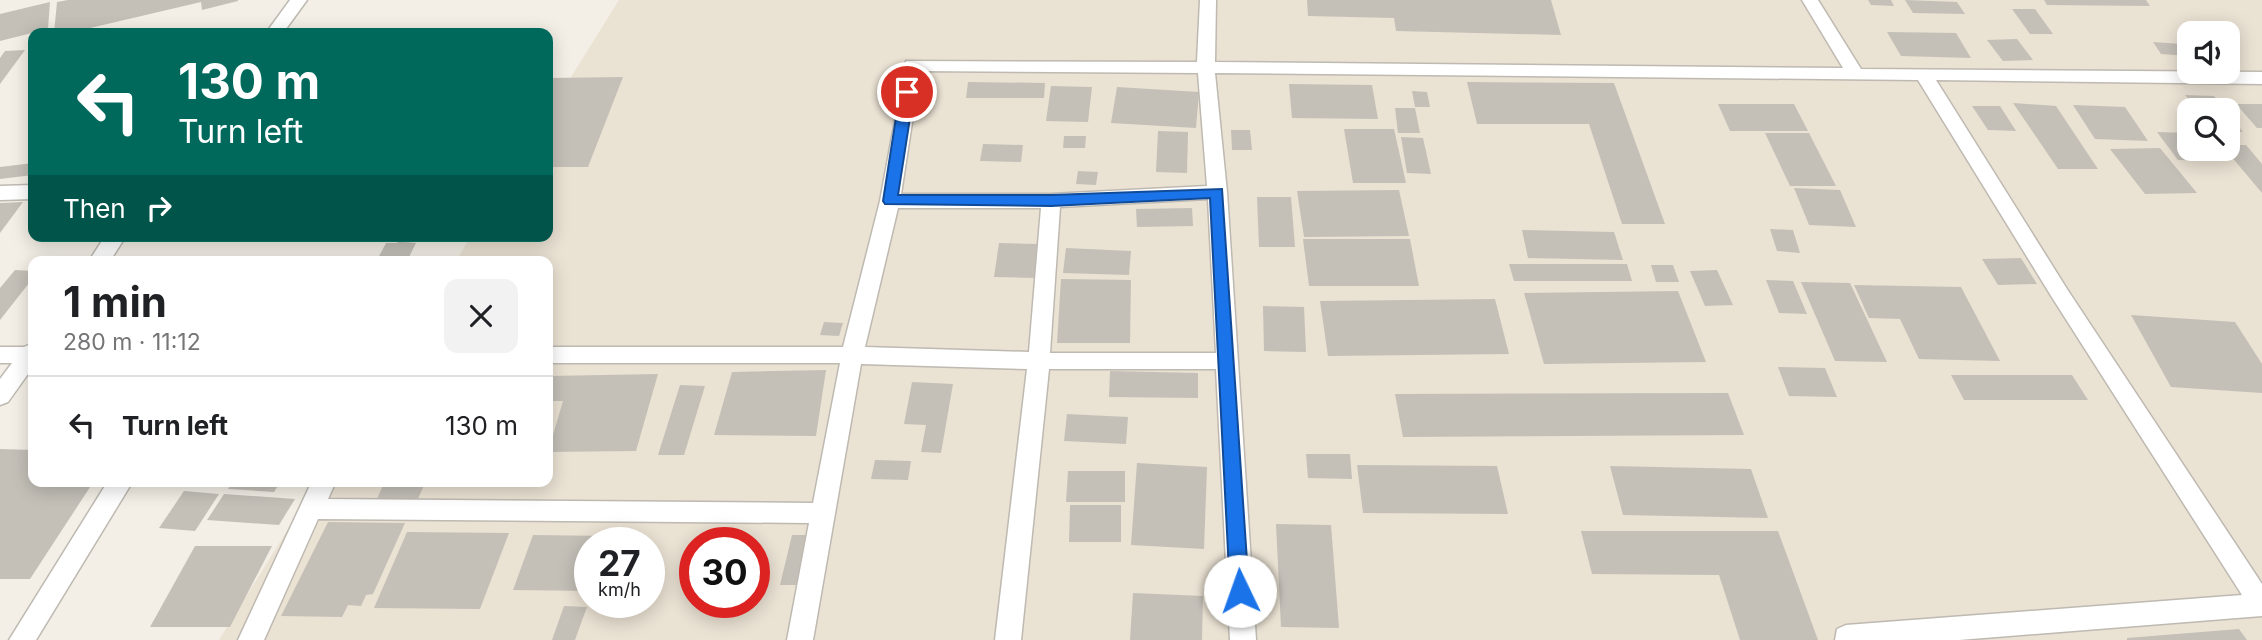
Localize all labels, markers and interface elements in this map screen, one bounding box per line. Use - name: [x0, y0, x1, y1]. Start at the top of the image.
- map controls: [2177, 21, 2240, 161]
- button: sound: [2177, 21, 2240, 84]
- text: 130 m: [178, 52, 320, 111]
- icon: left: [63, 56, 154, 147]
- pin: [877, 62, 937, 122]
- icon: arrive: [888, 73, 926, 111]
- button: search: [2177, 98, 2240, 161]
- text: Turn left: [178, 112, 303, 151]
- icon: right: [140, 189, 178, 227]
- text: Then: [63, 193, 126, 224]
- text: 1 min: [63, 276, 167, 327]
- button: close: [444, 279, 518, 353]
- text: 280 m · 11:12: [63, 328, 201, 356]
- icon: left: [63, 406, 101, 444]
- text: Turn left: [122, 410, 228, 441]
- text: 130 m: [445, 410, 518, 441]
- speed limit sign: 30: [679, 527, 770, 618]
- text: 27: [598, 542, 641, 584]
- position arrow: [1203, 554, 1277, 628]
- text: km/h: [598, 579, 641, 600]

